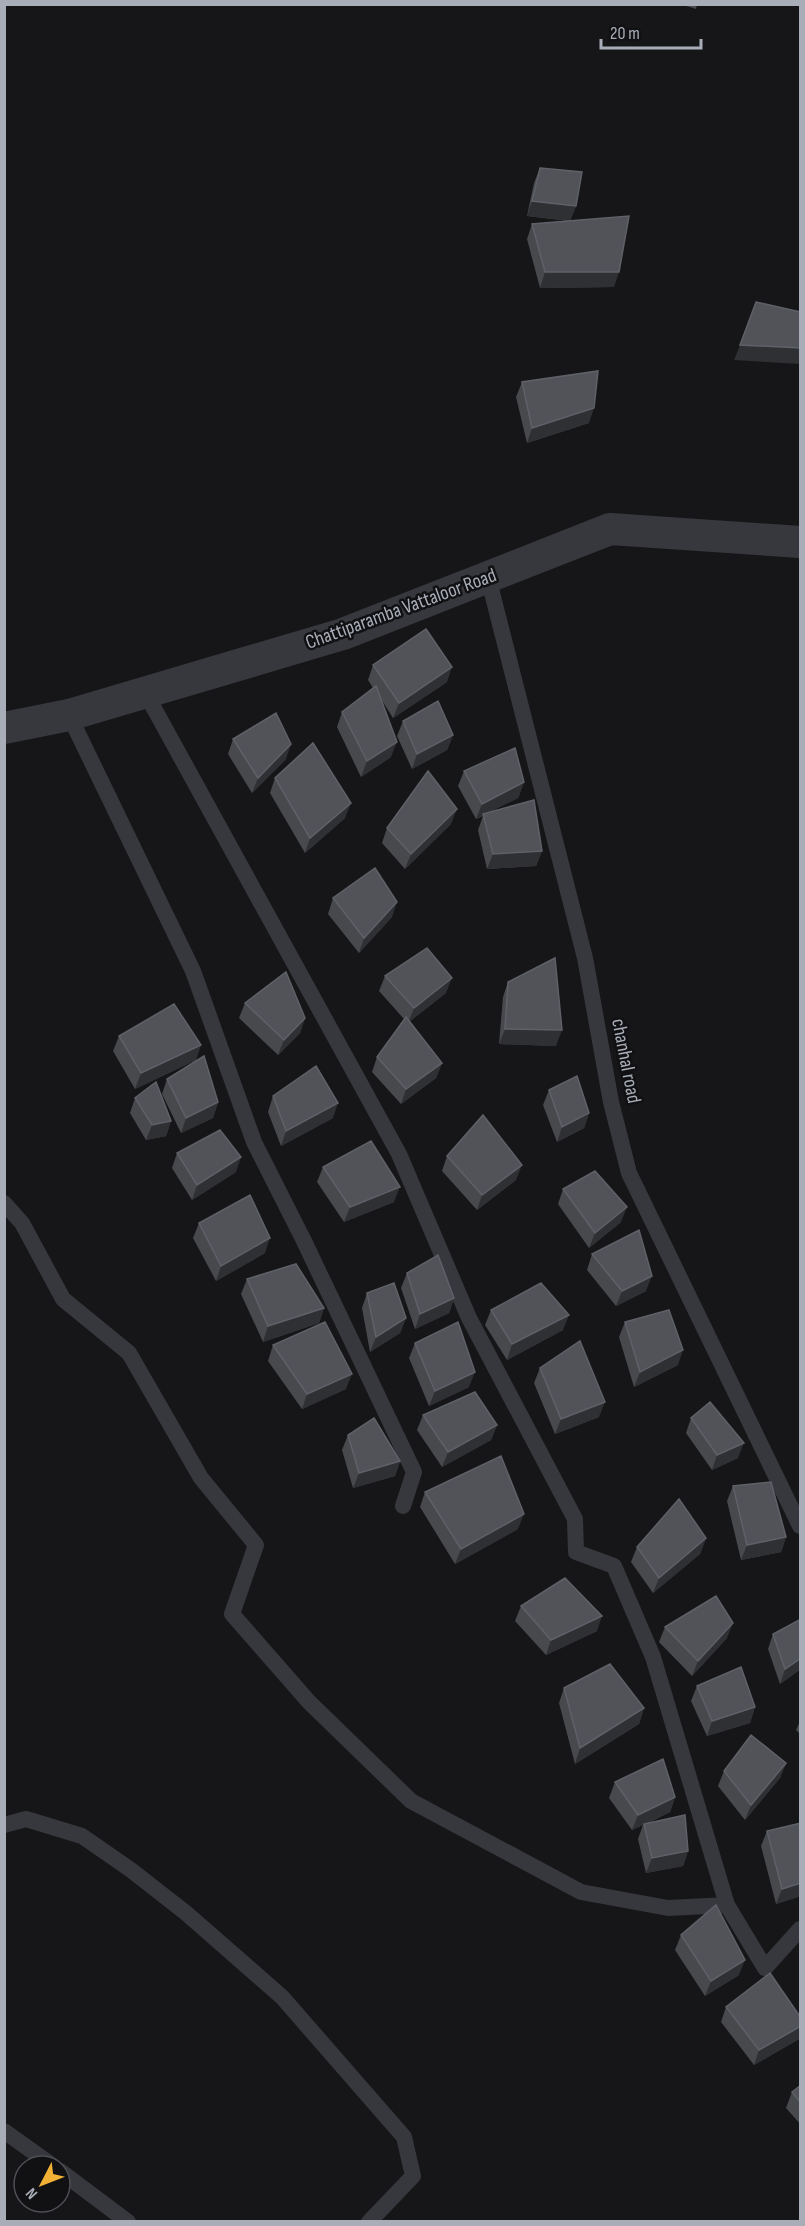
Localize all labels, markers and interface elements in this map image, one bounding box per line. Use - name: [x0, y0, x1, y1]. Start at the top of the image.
- scale bar: [601, 12, 702, 50]
- text: 20 m: [610, 23, 640, 44]
- street label: Chattiparamba Vattaloor Road: [302, 563, 500, 655]
- street label: chanhal road: [606, 1017, 646, 1105]
- north arrow: [12, 2154, 72, 2214]
- text: N: [22, 2184, 42, 2203]

